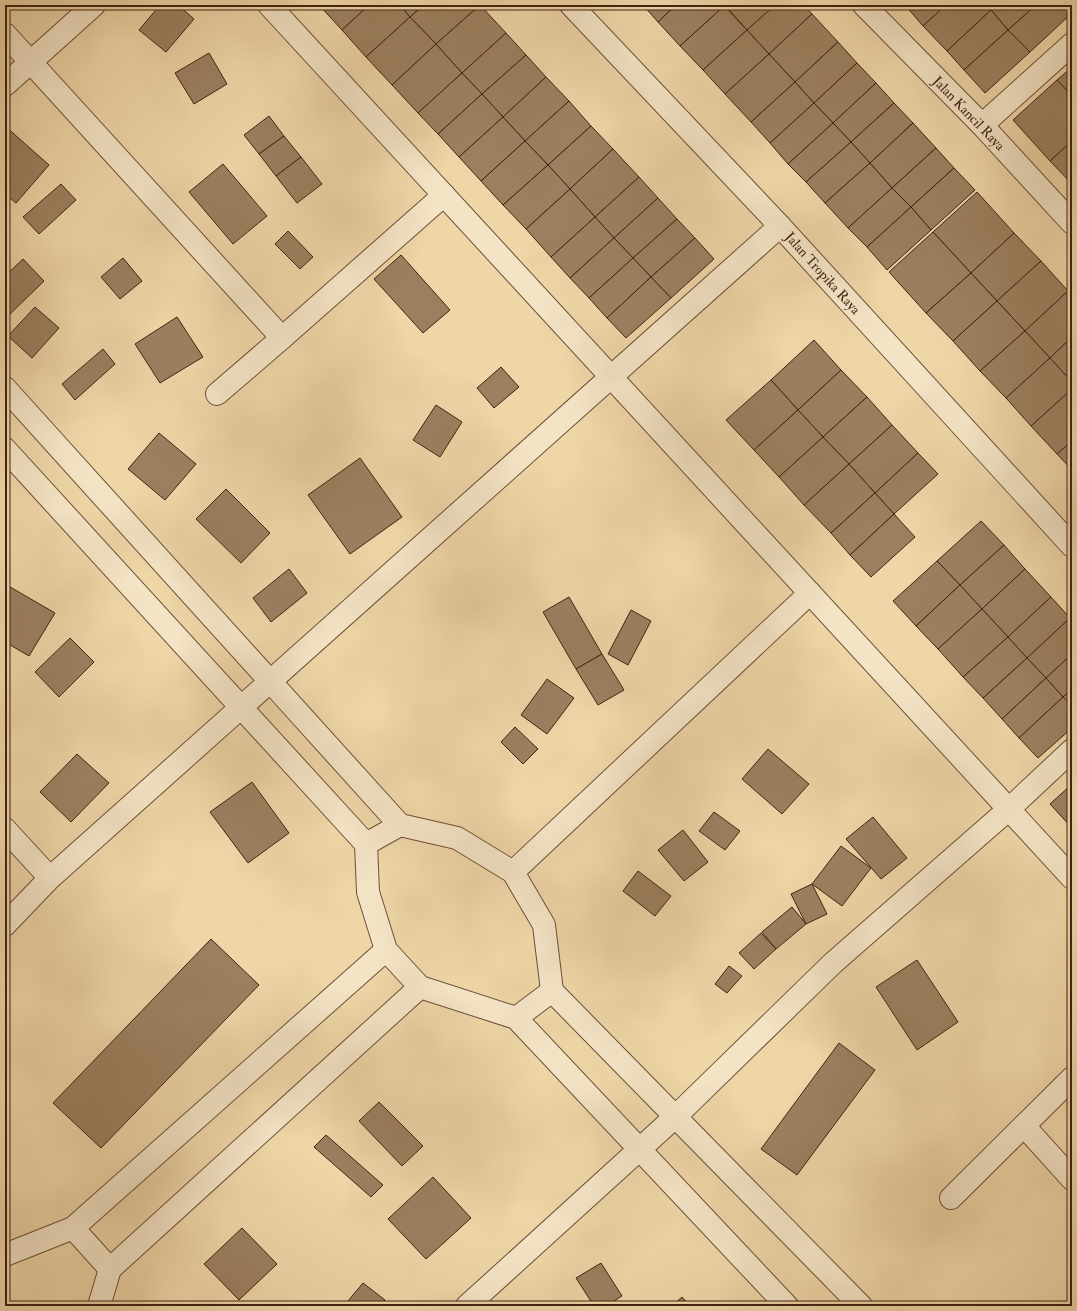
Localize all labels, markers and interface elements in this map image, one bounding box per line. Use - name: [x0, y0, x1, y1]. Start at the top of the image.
- street label: Jalan Kancil Raya: [928, 72, 1009, 155]
- street label: Jalan Tropika Raya: [780, 228, 864, 319]

